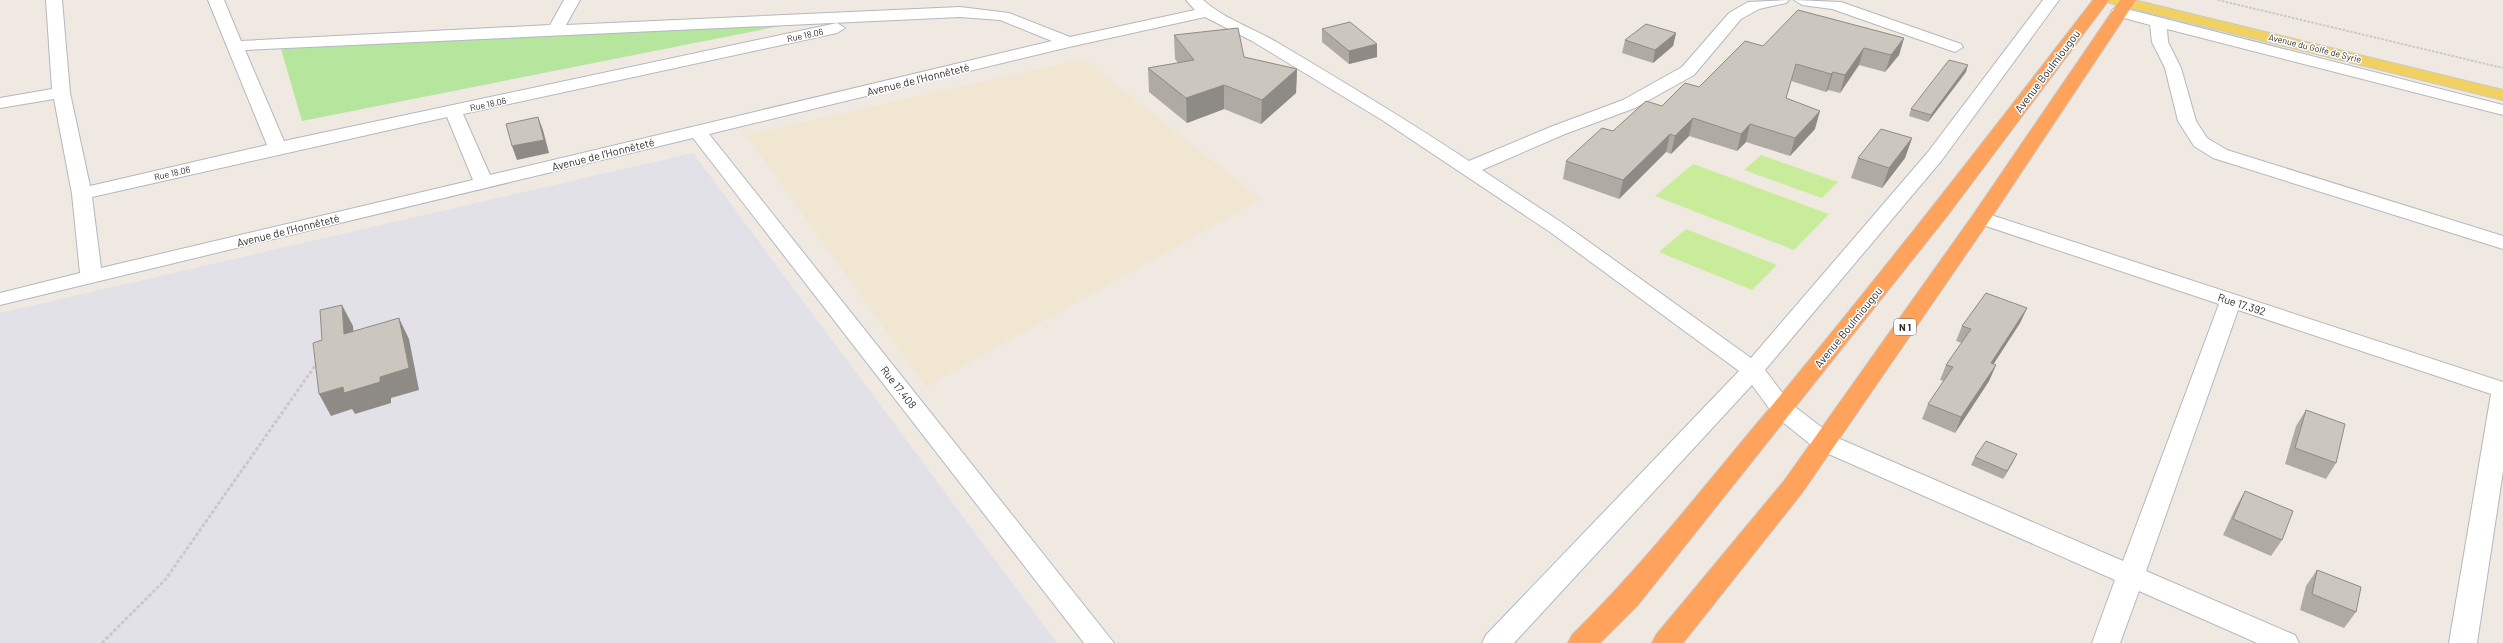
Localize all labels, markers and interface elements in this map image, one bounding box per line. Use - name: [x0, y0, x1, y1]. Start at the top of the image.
- street label: Rue 18.06: [786, 26, 824, 44]
- street label: Avenue Boulmiougou: [2012, 27, 2082, 115]
- street label: Avenue du Golfe de Syrie: [2268, 31, 2363, 65]
- street label: Avenue de l'Honnêteté: [865, 60, 971, 98]
- street label: Rue 18.06: [469, 95, 507, 113]
- street label: Avenue de l'Honnêteté: [550, 135, 656, 173]
- street label: Rue 18.06: [153, 163, 191, 182]
- street label: Avenue de l'Honnêteté: [235, 211, 341, 249]
- street label: Avenue Boulmiougou: [1811, 284, 1885, 370]
- street label: Rue 17.392: [2216, 290, 2268, 318]
- road number: N 1: [1894, 319, 1916, 335]
- street label: Rue 17.408: [878, 363, 920, 411]

